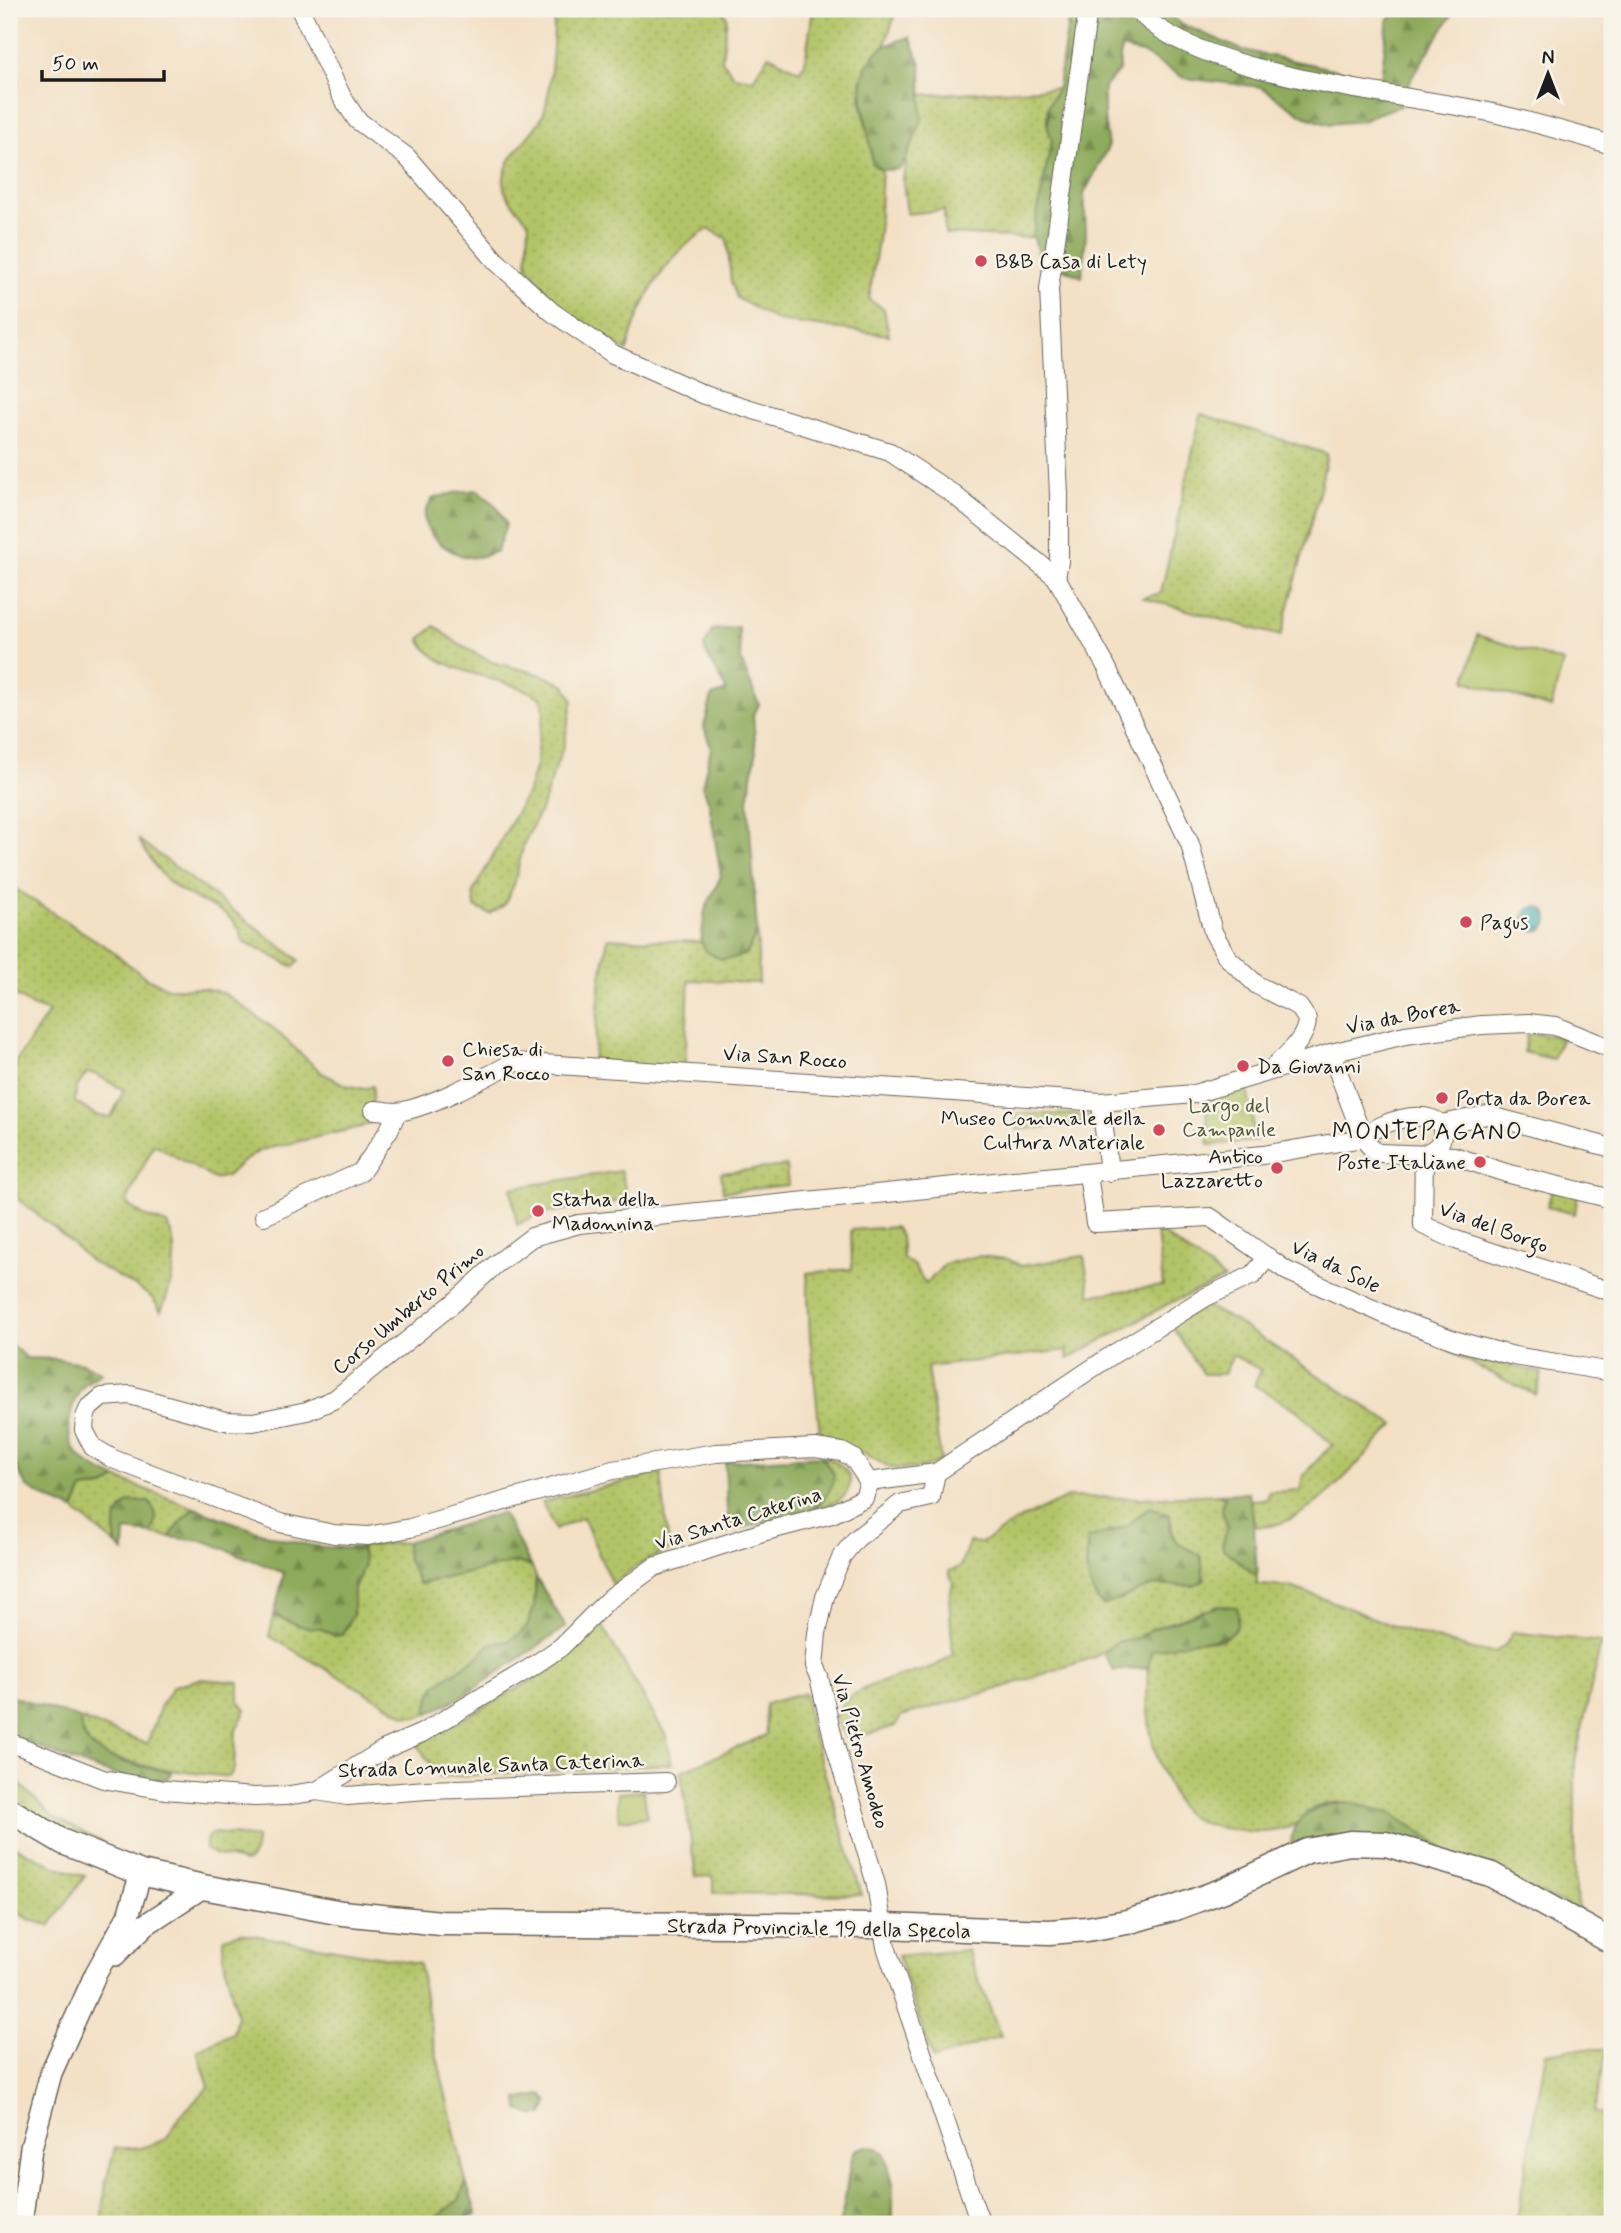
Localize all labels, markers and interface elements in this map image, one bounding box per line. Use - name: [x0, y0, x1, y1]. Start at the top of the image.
- scale bar: [42, 38, 164, 82]
- north arrow: [1512, 38, 1582, 108]
- text: N: [1542, 46, 1554, 71]
- text: 50 m: [52, 50, 99, 78]
- place label: B&B Casa di Lety: [995, 248, 1147, 276]
- marker: B&B Casa di Lety: [973, 253, 989, 269]
- place label: Pagus: [1480, 909, 1528, 939]
- marker: Pagus: [1458, 914, 1474, 930]
- street label: Via da Borea: [1344, 992, 1463, 1042]
- place label: Chiesa di San Rocco: [462, 1036, 550, 1088]
- street label: Via San Rocco: [722, 1040, 848, 1076]
- marker: Chiesa di San Rocco: [440, 1053, 456, 1069]
- place label: Da Giovanni: [1257, 1053, 1361, 1081]
- marker: Da Giovanni: [1235, 1058, 1251, 1074]
- place label: Porta da Borea: [1456, 1085, 1591, 1113]
- marker: Porta da Borea: [1434, 1090, 1450, 1106]
- park label: Largo del Campanile: [1182, 1092, 1276, 1144]
- place label: Museo Comunale della Cultura Materiale: [941, 1105, 1145, 1157]
- district label: MONTEPAGANO: [1332, 1117, 1524, 1148]
- marker: Museo Comunale della Cultura Materiale: [1151, 1122, 1167, 1138]
- place label: Antico Lazzaretto: [1161, 1143, 1263, 1195]
- place label: Poste Italiane: [1337, 1149, 1466, 1177]
- marker: Poste Italiane: [1472, 1154, 1488, 1170]
- marker: Antico Lazzaretto: [1269, 1160, 1285, 1176]
- place label: Statua della Madonnina: [552, 1186, 660, 1238]
- street label: Via del Borgo: [1434, 1195, 1552, 1263]
- marker: Statua della Madonnina: [530, 1203, 546, 1219]
- street label: Via da Sole: [1286, 1233, 1385, 1301]
- street label: Corso Umberto Primo: [327, 1238, 491, 1382]
- street label: Via Santa Caterina: [651, 1480, 825, 1558]
- street label: Via Pietro Amodeo: [824, 1670, 896, 1832]
- street label: Strada Comunale Santa Caterina: [337, 1747, 645, 1785]
- street label: Strada Provinciale 19 della Specola: [667, 1912, 971, 1946]

